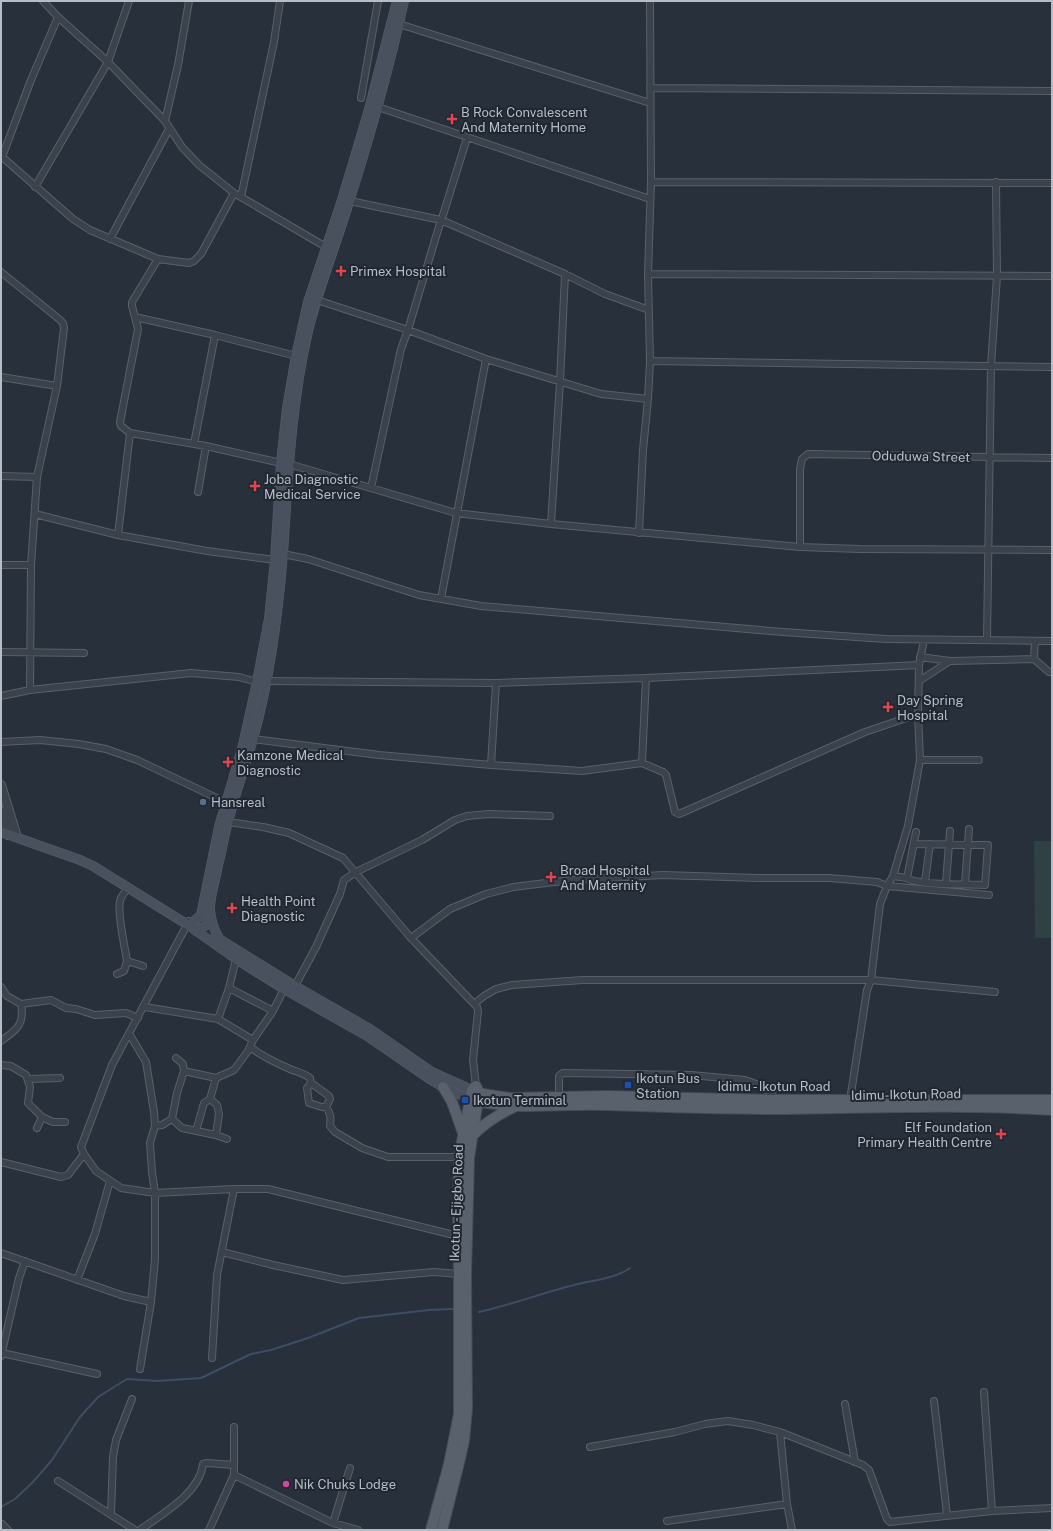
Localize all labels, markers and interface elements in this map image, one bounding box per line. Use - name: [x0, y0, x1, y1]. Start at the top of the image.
- place label: B Rock Convalescent And Maternity Home: [461, 105, 588, 135]
- marker: B Rock Convalescent And Maternity Home: [446, 113, 458, 125]
- place label: Primex Hospital: [350, 264, 446, 279]
- marker: Primex Hospital: [335, 265, 347, 277]
- street label: Oduduwa Street: [872, 448, 970, 465]
- place label: Joba Diagnostic Medical Service: [264, 472, 361, 502]
- marker: Joba Diagnostic Medical Service: [249, 480, 261, 492]
- place label: Day Spring Hospital: [897, 693, 964, 723]
- marker: Day Spring Hospital: [882, 701, 894, 713]
- place label: Kamzone Medical Diagnostic: [237, 748, 344, 778]
- marker: Kamzone Medical Diagnostic: [222, 756, 234, 768]
- place label: Hansreal: [211, 795, 266, 810]
- marker: Hansreal: [198, 797, 208, 807]
- place label: Broad Hospital And Maternity: [560, 863, 650, 893]
- marker: Broad Hospital And Maternity: [545, 871, 557, 883]
- place label: Health Point Diagnostic: [241, 894, 316, 924]
- marker: Health Point Diagnostic: [226, 902, 238, 914]
- place label: Ikotun Bus Station: [636, 1071, 700, 1101]
- street label: Idimu - Ikotun Road: [718, 1079, 830, 1094]
- marker: Ikotun Bus Station: [623, 1080, 633, 1090]
- street label: Idimu-Ikotun Road: [851, 1086, 961, 1103]
- place label: Ikotun Terminal: [473, 1093, 566, 1108]
- marker: Ikotun Terminal: [460, 1095, 470, 1105]
- place label: Elf Foundation Primary Health Centre: [857, 1120, 992, 1150]
- marker: Elf Foundation Primary Health Centre: [995, 1128, 1007, 1140]
- street label: Ikotun - Ejigbo Road: [447, 1144, 466, 1262]
- place label: Nik Chuks Lodge: [294, 1477, 396, 1492]
- marker: Nik Chuks Lodge: [281, 1479, 291, 1489]

